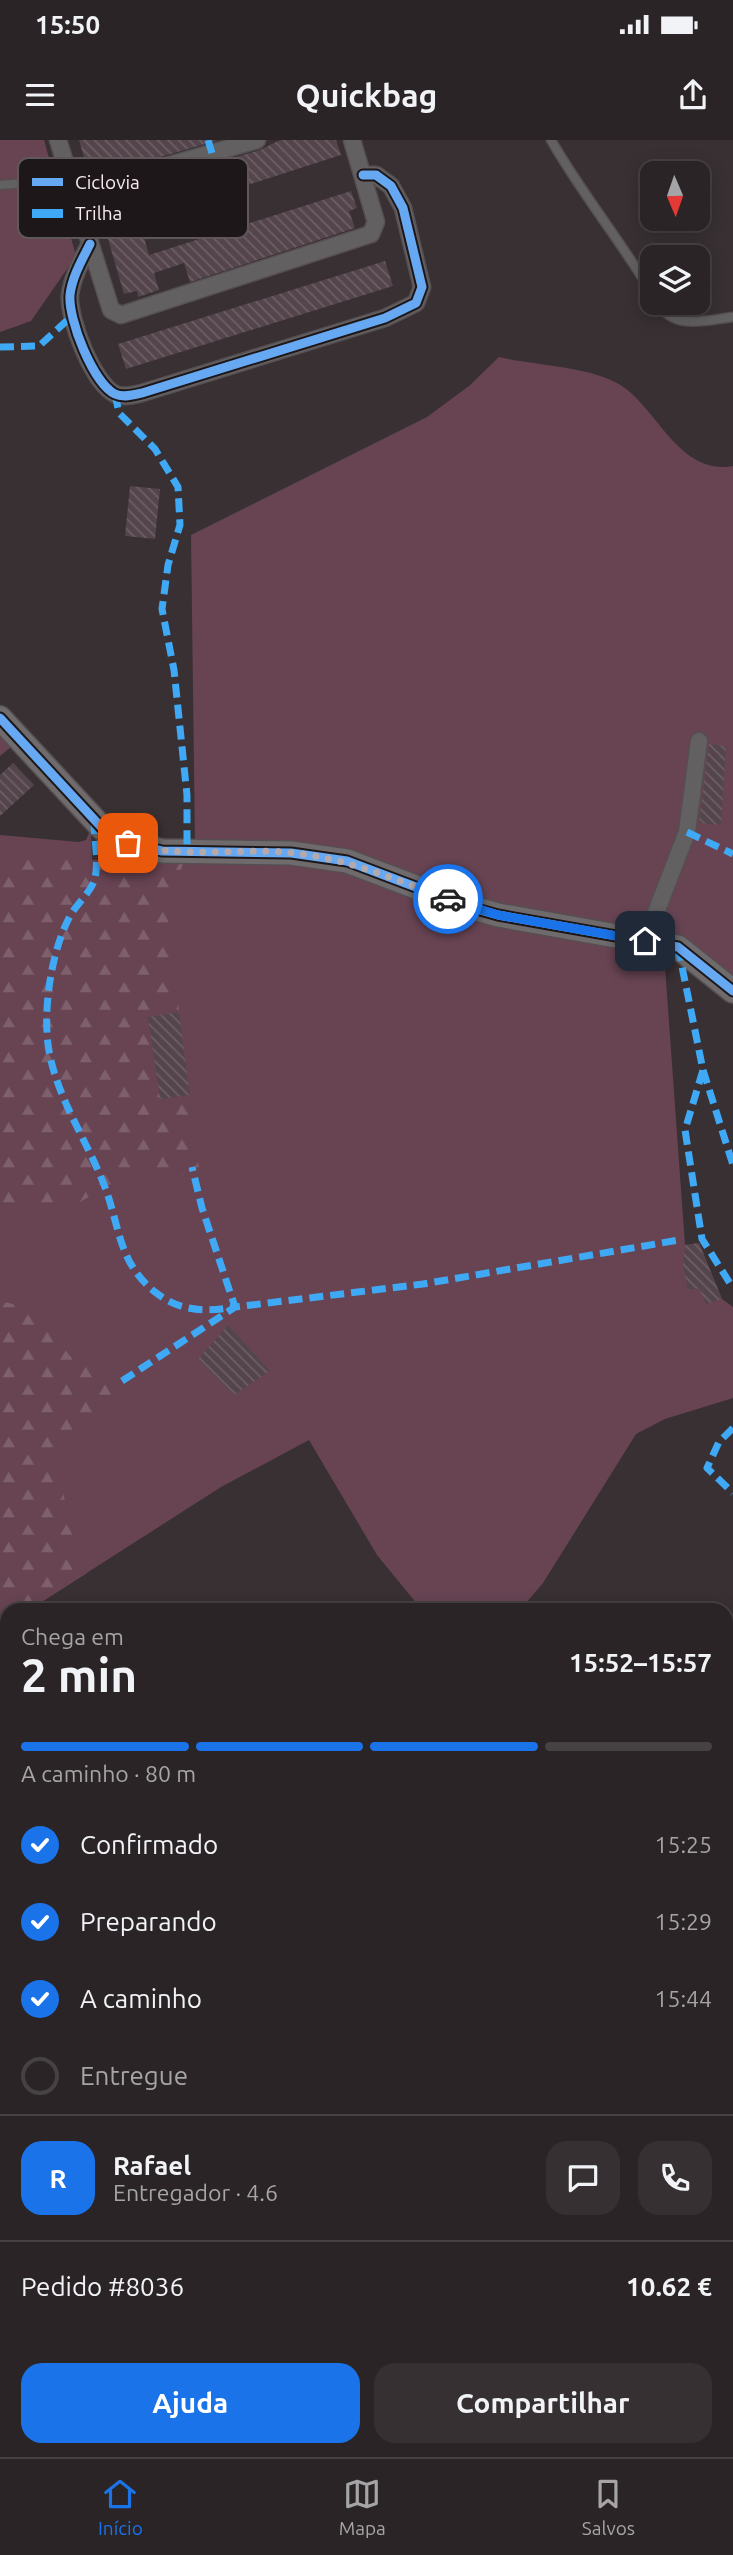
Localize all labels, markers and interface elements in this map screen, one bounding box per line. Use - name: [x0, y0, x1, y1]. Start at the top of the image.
- text: 15:50: [35, 10, 100, 39]
- icon: menu: [21, 76, 59, 114]
- icon: share: [674, 76, 712, 114]
- text: Quickbag: [296, 77, 437, 113]
- legend: [18, 158, 248, 238]
- north arrow: [640, 161, 710, 231]
- map controls: [640, 161, 710, 315]
- text: Ciclovia: [75, 171, 140, 193]
- text: Trilha: [75, 202, 122, 224]
- button: layers: [640, 245, 710, 315]
- pin: [98, 813, 158, 873]
- icon: bag: [109, 824, 147, 862]
- courier: [413, 864, 483, 934]
- icon: car: [429, 880, 467, 918]
- pin: [615, 911, 675, 971]
- icon: home: [626, 922, 664, 960]
- text: Chega em: [21, 1624, 124, 1649]
- text: 15:52–15:57: [569, 1648, 712, 1677]
- text: 2 min: [21, 1649, 137, 1701]
- text: A caminho · 80 m: [21, 1761, 196, 1786]
- icon: check: [21, 1826, 59, 1864]
- text: Confirmado: [80, 1830, 218, 1859]
- text: 15:25: [654, 1832, 712, 1857]
- icon: check: [21, 1903, 59, 1941]
- text: Preparando: [80, 1907, 217, 1936]
- text: 15:29: [654, 1909, 712, 1934]
- icon: check: [21, 1980, 59, 2018]
- text: A caminho: [80, 1984, 202, 2013]
- text: 15:44: [654, 1986, 712, 2011]
- text: Entregue: [80, 2061, 188, 2090]
- button: chat: [546, 2141, 620, 2215]
- button: phone: [638, 2141, 712, 2215]
- text: Rafael: [113, 2151, 191, 2180]
- text: R: [49, 2164, 67, 2193]
- text: Entregador · 4.6: [113, 2180, 278, 2205]
- text: Pedido #8036: [21, 2272, 184, 2301]
- text: 10.62 €: [626, 2272, 712, 2301]
- button: Ajuda: [21, 2363, 360, 2443]
- button: Compartilhar: [374, 2363, 712, 2443]
- tab: Início: [98, 2475, 143, 2539]
- tab: Mapa: [339, 2475, 386, 2539]
- tab: Salvos: [582, 2475, 635, 2539]

